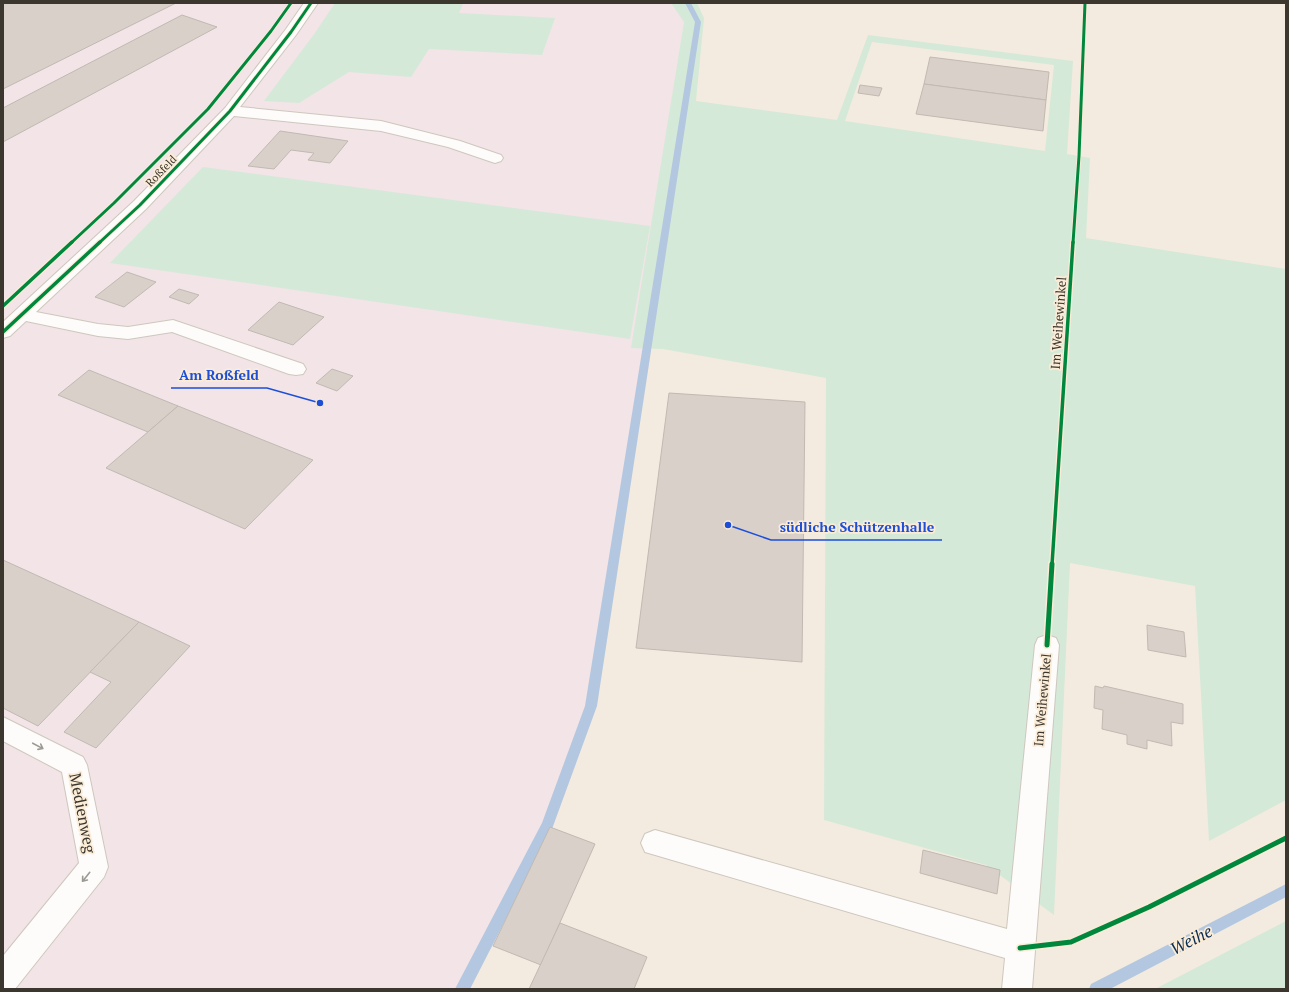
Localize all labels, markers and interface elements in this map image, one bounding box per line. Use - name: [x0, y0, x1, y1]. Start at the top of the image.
- street label: Roßfeld: [143, 152, 179, 190]
- street label: Im Weihewinkel: [1046, 276, 1070, 370]
- callout: Am Roßfeld: [171, 362, 267, 388]
- text: Am Roßfeld: [179, 365, 260, 384]
- callout: südliche Schützenhalle: [771, 514, 942, 540]
- text: südliche Schützenhalle: [780, 517, 935, 536]
- street label: Im Weihewinkel: [1029, 653, 1055, 747]
- one-way arrow: [31, 743, 43, 750]
- street label: Medienweg: [64, 771, 102, 855]
- one-way arrow: [82, 872, 90, 883]
- water label: Weihe: [1166, 919, 1216, 960]

